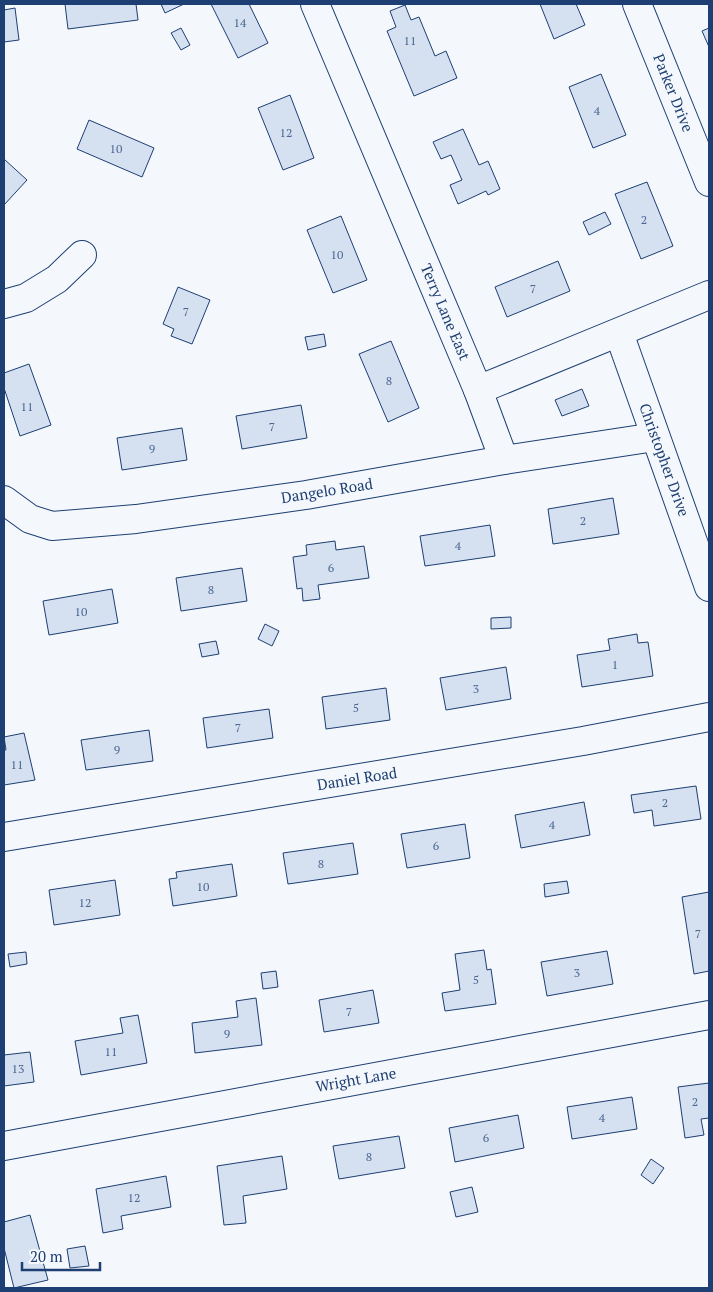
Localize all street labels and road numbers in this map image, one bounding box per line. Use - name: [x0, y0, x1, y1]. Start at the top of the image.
- street label: Parker Drive: [649, 51, 699, 135]
- street label: Terry Lane East: [417, 260, 475, 363]
- street label: Christopher Drive: [635, 400, 695, 519]
- street label: Dangelo Road: [280, 473, 374, 507]
- street label: Daniel Road: [315, 762, 398, 794]
- street label: Wright Lane: [314, 1062, 398, 1096]

